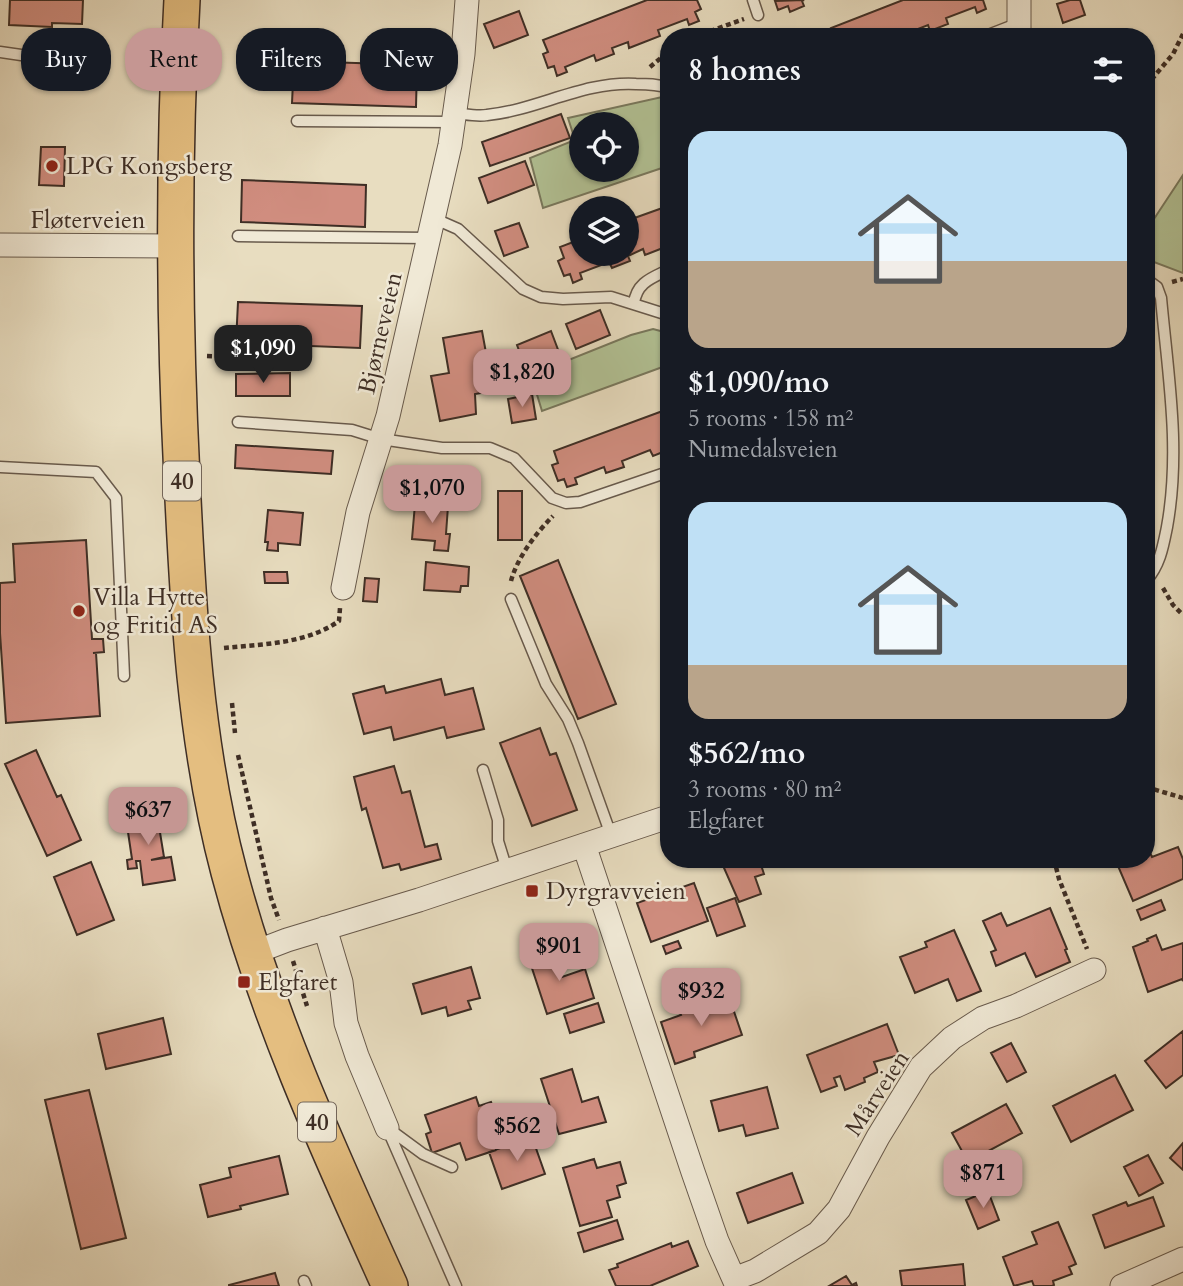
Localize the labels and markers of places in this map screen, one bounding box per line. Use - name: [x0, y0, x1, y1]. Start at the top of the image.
- place label: LPG Kongsberg: [66, 150, 233, 183]
- marker: LPG Kongsberg: [44, 158, 60, 174]
- pin: $1,090: [206, 326, 320, 385]
- pin: $1,820: [465, 350, 579, 409]
- pin: $1,070: [375, 466, 489, 525]
- place label: Villa Hytte og Fritid AS: [93, 581, 218, 642]
- marker: Villa Hytte og Fritid AS: [71, 603, 87, 619]
- pin: $637: [107, 788, 189, 847]
- place label: Dyrgravveien: [546, 875, 686, 908]
- marker: Dyrgravveien: [524, 883, 540, 899]
- pin: $901: [518, 923, 600, 983]
- place label: Elgfaret: [258, 966, 338, 999]
- pin: $932: [660, 968, 742, 1028]
- marker: Elgfaret: [236, 974, 252, 990]
- pin: $562: [476, 1104, 558, 1163]
- pin: $871: [942, 1150, 1024, 1210]

